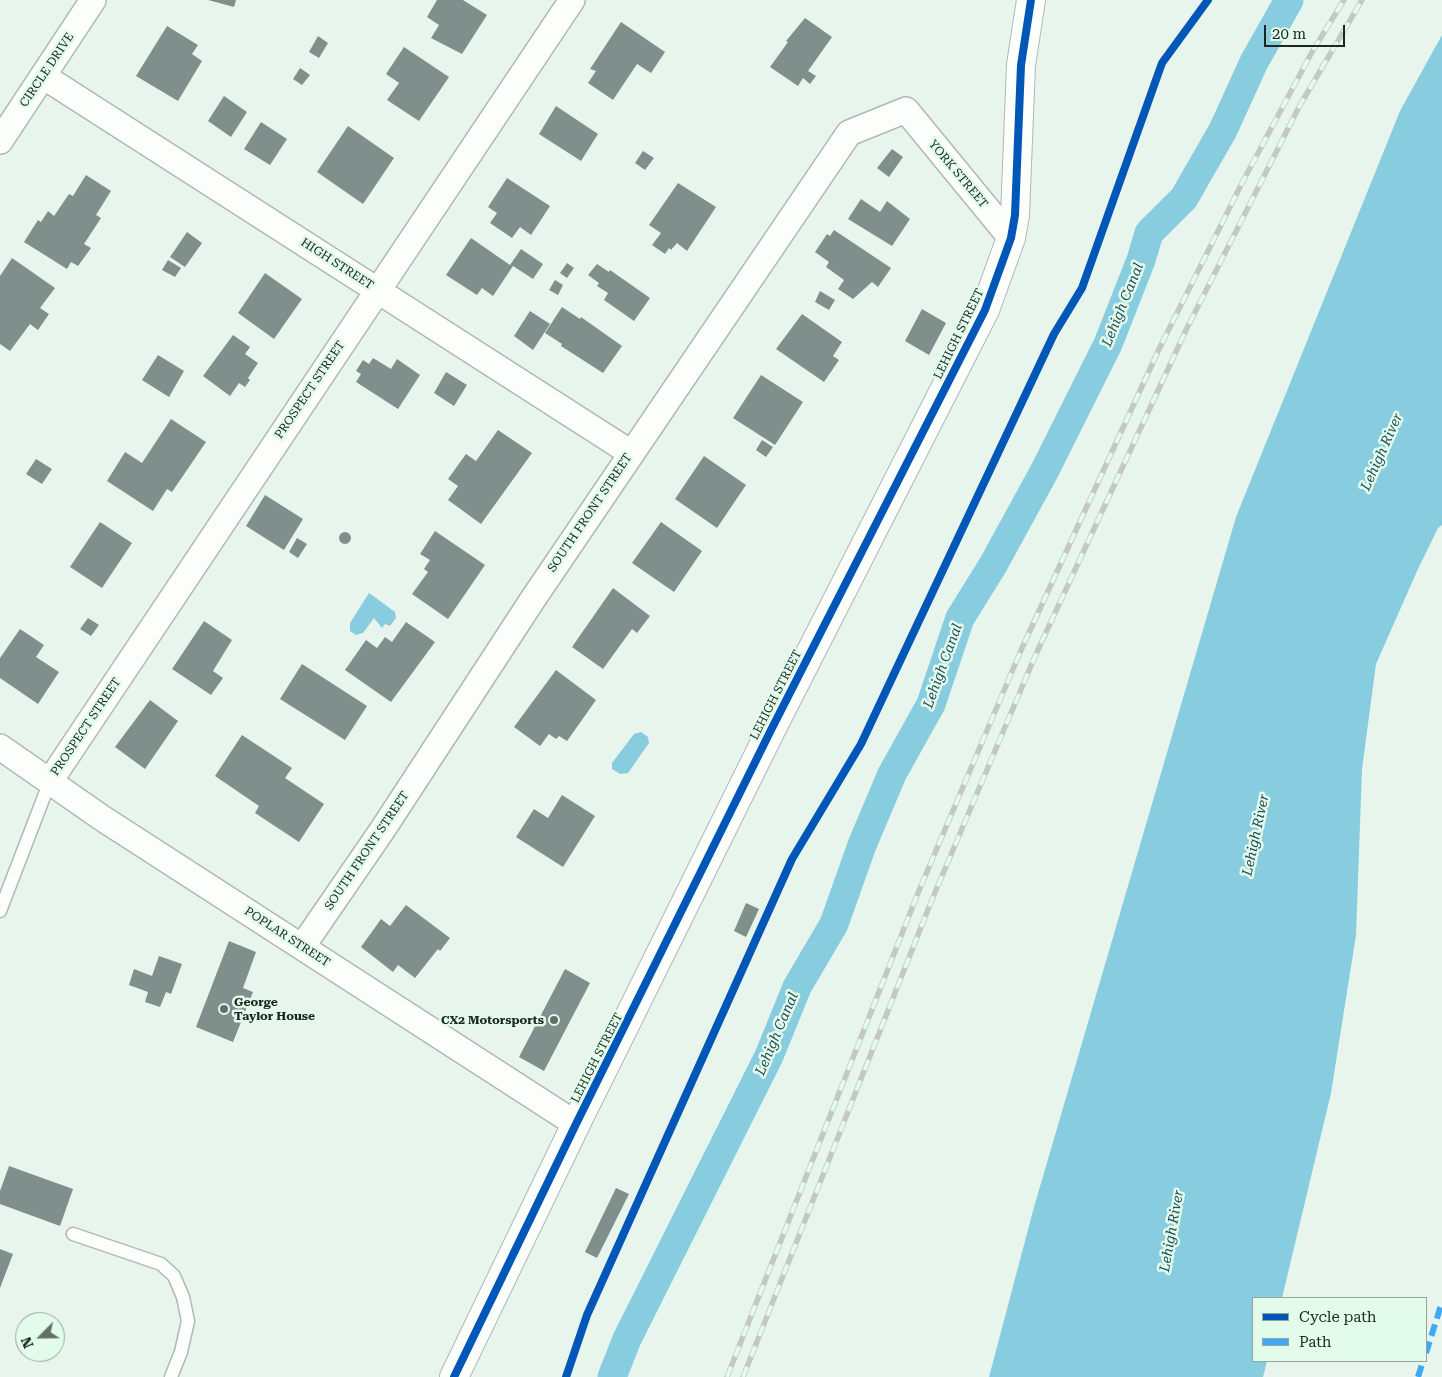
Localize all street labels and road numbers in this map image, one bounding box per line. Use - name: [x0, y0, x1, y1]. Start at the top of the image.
- street label: CIRCLE DRIVE: [17, 30, 77, 110]
- street label: YORK STREET: [925, 137, 991, 211]
- street label: HIGH STREET: [298, 235, 376, 293]
- street label: LEHIGH STREET: [931, 286, 987, 382]
- street label: PROSPECT STREET: [272, 338, 348, 442]
- street label: SOUTH FRONT STREET: [545, 451, 635, 575]
- street label: LEHIGH STREET: [747, 648, 805, 742]
- street label: PROSPECT STREET: [48, 675, 124, 779]
- street label: SOUTH FRONT STREET: [322, 789, 412, 913]
- street label: POPLAR STREET: [241, 904, 333, 970]
- street label: LEHIGH STREET: [568, 1011, 626, 1105]

